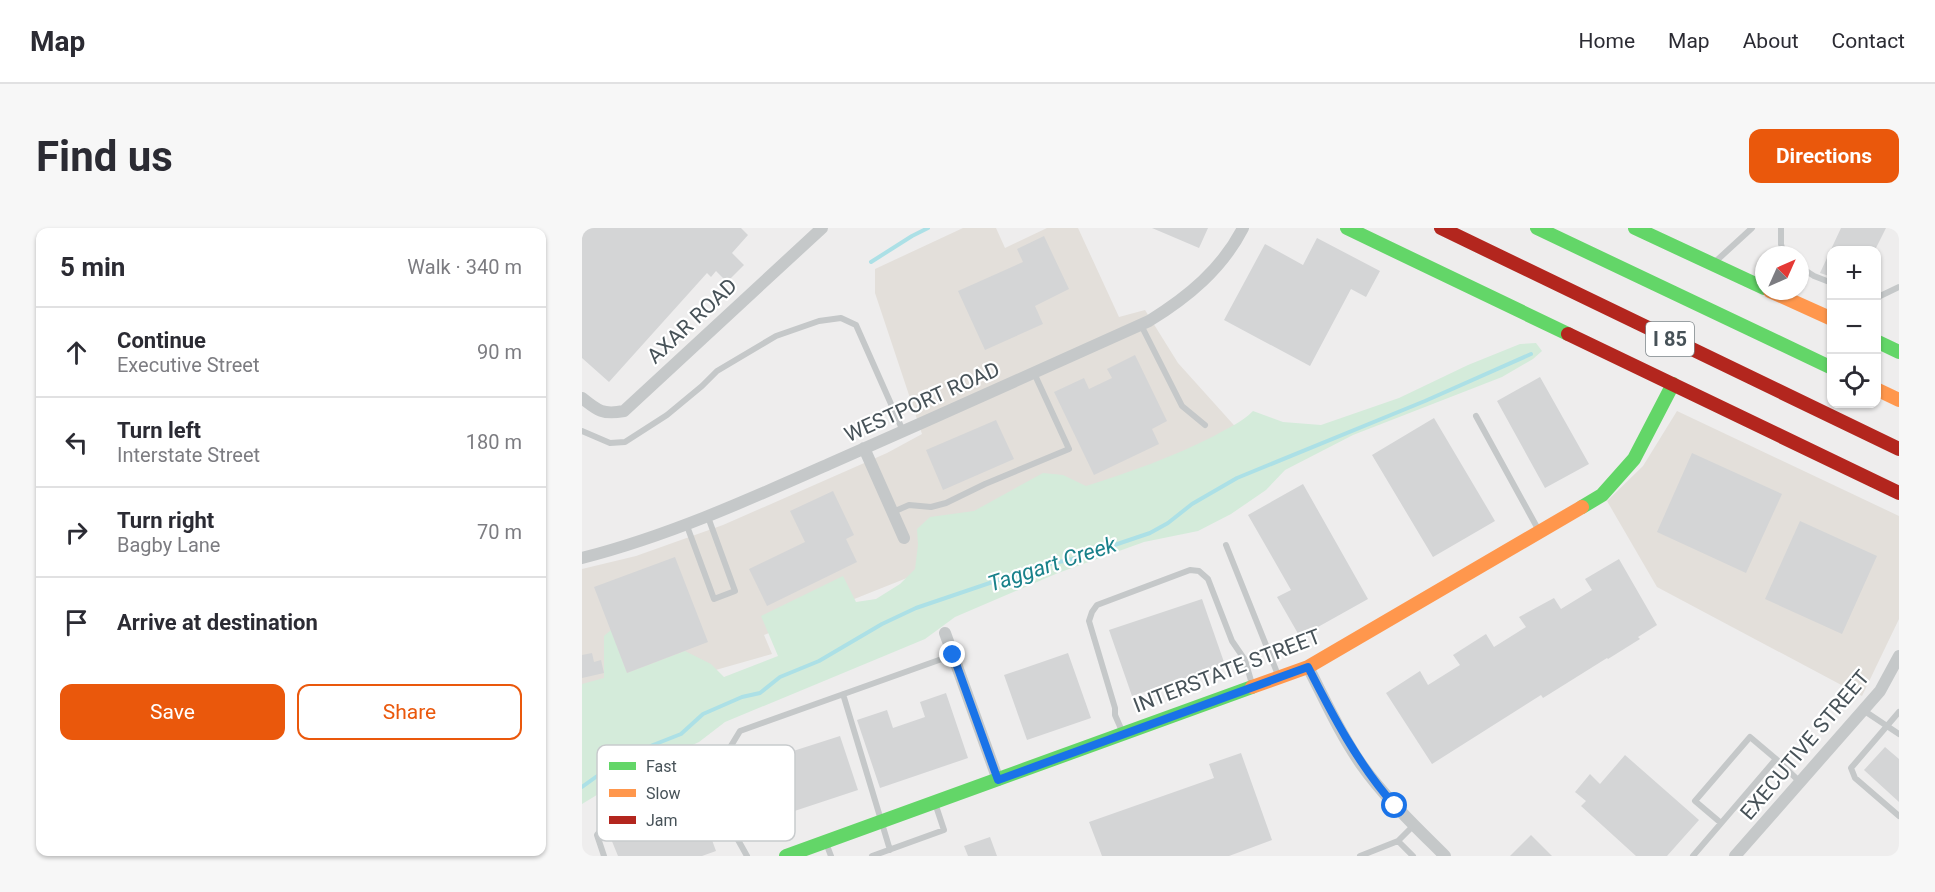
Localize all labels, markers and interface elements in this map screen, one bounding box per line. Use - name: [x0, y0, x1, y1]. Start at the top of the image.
- text: Map: [30, 25, 85, 58]
- text: Home: [1579, 29, 1635, 53]
- text: Map: [1668, 29, 1710, 53]
- text: About: [1743, 29, 1799, 53]
- text: Contact: [1832, 29, 1905, 53]
- button: Directions: [1749, 129, 1899, 183]
- text: Find us: [36, 132, 173, 181]
- north arrow: [1755, 246, 1809, 300]
- map controls: [1827, 246, 1881, 408]
- button: +: [1827, 246, 1881, 300]
- text: 5 min: [60, 252, 125, 282]
- text: Walk · 340 m: [407, 255, 522, 279]
- street label: AXAR ROAD: [642, 274, 742, 368]
- button: −: [1827, 300, 1881, 354]
- road number: I 85: [1646, 322, 1694, 356]
- text: Continue: [117, 328, 206, 353]
- icon: ahead: [60, 336, 93, 369]
- text: 90 m: [477, 340, 522, 364]
- text: Executive Street: [117, 353, 260, 377]
- button: locate: [1827, 354, 1881, 408]
- street label: WESTPORT ROAD: [841, 357, 1003, 447]
- text: Turn left: [117, 418, 201, 443]
- icon: left: [60, 426, 93, 459]
- text: 180 m: [466, 430, 522, 454]
- text: Interstate Street: [117, 443, 260, 467]
- text: Turn right: [117, 508, 214, 533]
- icon: right: [60, 516, 93, 549]
- text: 70 m: [477, 520, 522, 544]
- water label: Taggart Creek: [985, 531, 1120, 596]
- text: Bagby Lane: [117, 533, 220, 557]
- icon: arrive: [60, 606, 93, 639]
- text: Arrive at destination: [117, 610, 318, 635]
- street label: INTERSTATE STREET: [1130, 624, 1324, 718]
- route end: [939, 641, 965, 667]
- street label: EXECUTIVE STREET: [1736, 665, 1875, 825]
- button: Save: [60, 684, 285, 740]
- button: Share: [297, 684, 522, 740]
- legend: [597, 745, 795, 841]
- text: Fast: [646, 757, 677, 776]
- text: Slow: [646, 784, 681, 803]
- route start: [1381, 792, 1407, 818]
- text: Jam: [646, 811, 678, 830]

